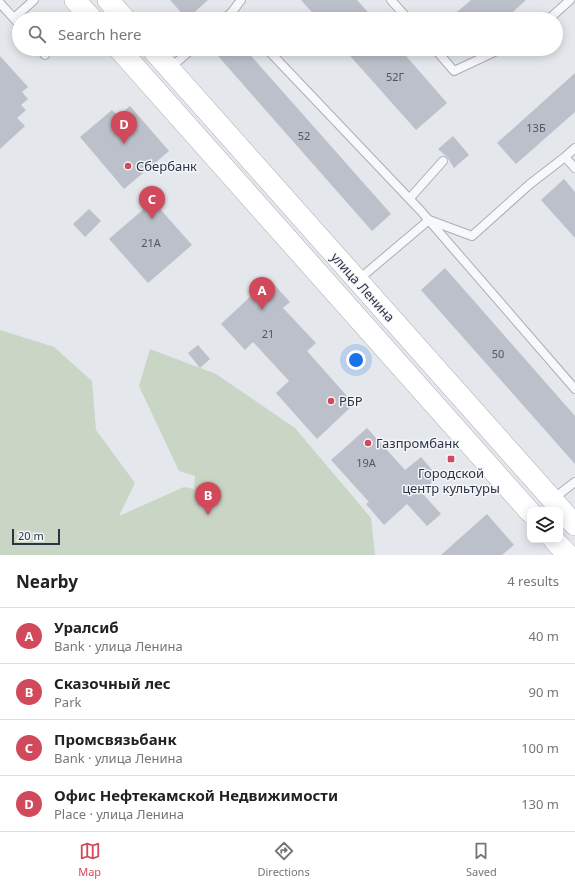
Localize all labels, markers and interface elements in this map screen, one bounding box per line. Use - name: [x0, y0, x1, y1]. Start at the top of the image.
- search box: [12, 12, 563, 56]
- icon: search: [26, 23, 48, 45]
- text: Search here: [58, 24, 141, 44]
- house number: 52Г: [386, 69, 404, 84]
- pin: D: [111, 111, 137, 144]
- house number: 13Б: [526, 120, 546, 135]
- house number: 52: [298, 128, 310, 143]
- place label: Сбербанк: [136, 157, 197, 175]
- marker: Сбербанк: [123, 161, 133, 171]
- pin: C: [139, 186, 165, 219]
- house number: 21А: [141, 235, 162, 250]
- street label: улица Ленина: [327, 248, 399, 326]
- pin: A: [249, 277, 275, 310]
- house number: 21: [262, 326, 274, 341]
- house number: 50: [492, 346, 504, 361]
- your location: [346, 350, 366, 370]
- place label: РБР: [339, 392, 363, 410]
- marker: РБР: [326, 396, 336, 406]
- place label: Газпромбанк: [376, 434, 459, 452]
- marker: Газпромбанк: [363, 438, 373, 448]
- marker: Городской центр культуры: [446, 454, 456, 464]
- house number: 19А: [356, 455, 377, 470]
- place label: Городской центр культуры: [402, 464, 500, 497]
- pin: B: [195, 482, 221, 515]
- map controls: [527, 507, 563, 543]
- button: layers: [527, 507, 563, 543]
- scale bar: [12, 527, 60, 546]
- text: 20 m: [18, 528, 44, 543]
- text: Nearby: [16, 570, 78, 593]
- text: 4 results: [507, 572, 559, 590]
- text: Уралсиб: [54, 617, 119, 637]
- text: A: [25, 627, 34, 645]
- text: 40 m: [529, 627, 559, 645]
- text: Bank · улица Ленина: [54, 637, 183, 655]
- text: Сказочный лес: [54, 673, 171, 693]
- text: B: [25, 683, 33, 701]
- text: 90 m: [529, 683, 559, 701]
- text: Park: [54, 693, 81, 711]
- text: Промсвязьбанк: [54, 729, 177, 749]
- text: C: [25, 739, 33, 757]
- text: 100 m: [521, 739, 559, 757]
- text: Bank · улица Ленина: [54, 749, 183, 767]
- text: Офис Нефтекамской Недвижимости: [54, 785, 338, 805]
- text: D: [24, 795, 34, 813]
- text: 130 m: [521, 795, 559, 813]
- text: Place · улица Ленина: [54, 805, 184, 823]
- tab: Map: [78, 840, 101, 879]
- tab: Directions: [257, 840, 310, 879]
- tab: Saved: [466, 840, 497, 879]

